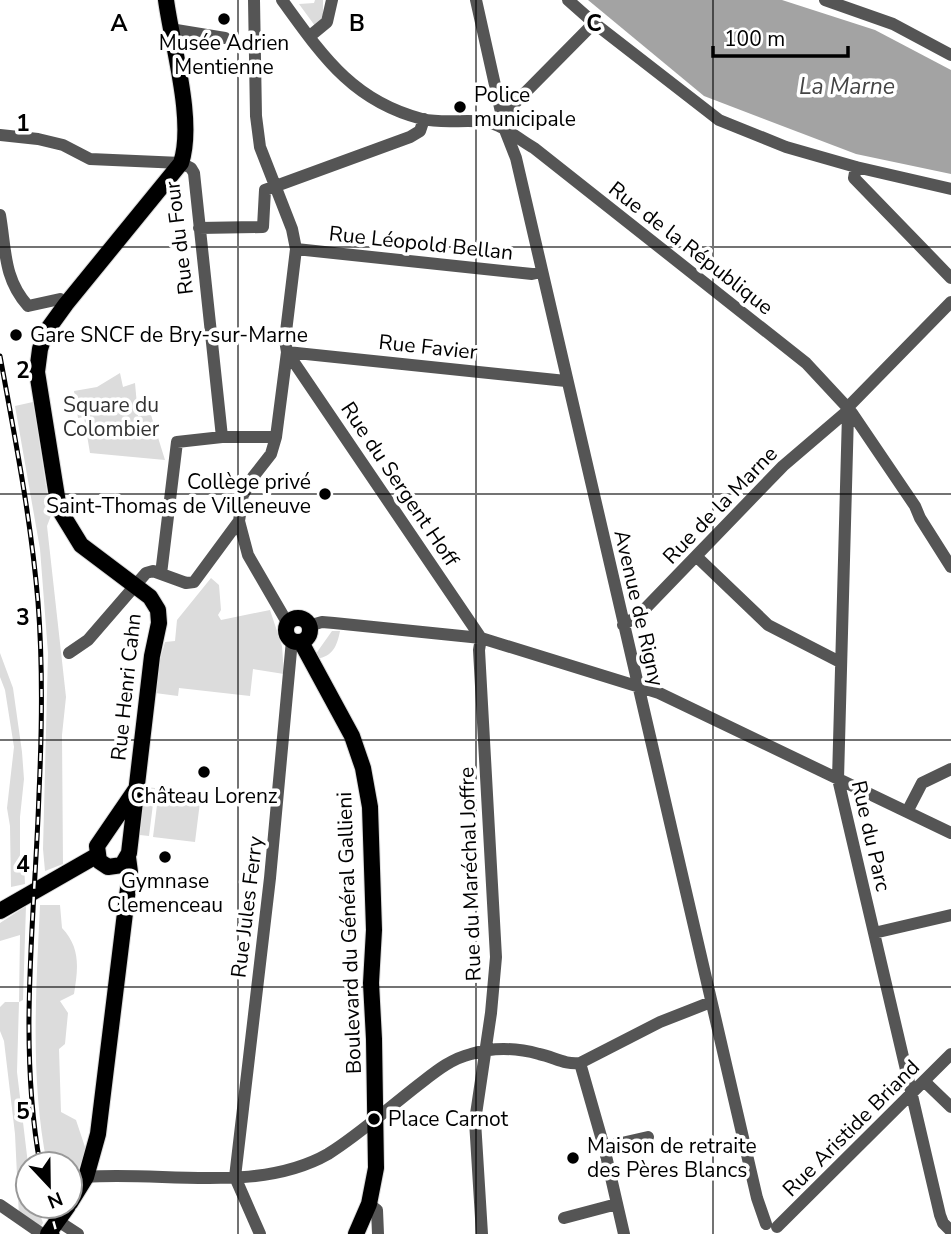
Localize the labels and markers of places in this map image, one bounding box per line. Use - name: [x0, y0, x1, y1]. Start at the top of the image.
- marker: Musée Adrien Mentienne: [216, 11, 232, 27]
- place label: Musée Adrien Mentienne: [159, 29, 289, 81]
- place label: Police municipale: [474, 81, 576, 133]
- marker: Police municipale: [452, 99, 468, 115]
- place label: Gare SNCF de Bry-sur-Marne: [30, 321, 308, 349]
- marker: Gare SNCF de Bry-sur-Marne: [8, 327, 24, 343]
- place label: Collège privé Saint-Thomas de Villeneuve: [46, 468, 311, 520]
- marker: Collège privé Saint-Thomas de Villeneuve: [317, 486, 333, 502]
- marker: Château Lorenz: [196, 764, 212, 780]
- place label: Château Lorenz: [130, 782, 278, 810]
- marker: Gymnase Clemenceau: [157, 849, 173, 865]
- place label: Gymnase Clemenceau: [107, 867, 223, 919]
- place label: Place Carnot: [388, 1105, 509, 1133]
- marker: Place Carnot: [366, 1111, 382, 1127]
- place label: Maison de retraite des Pères Blancs: [587, 1132, 757, 1184]
- marker: Maison de retraite des Pères Blancs: [565, 1150, 581, 1166]

